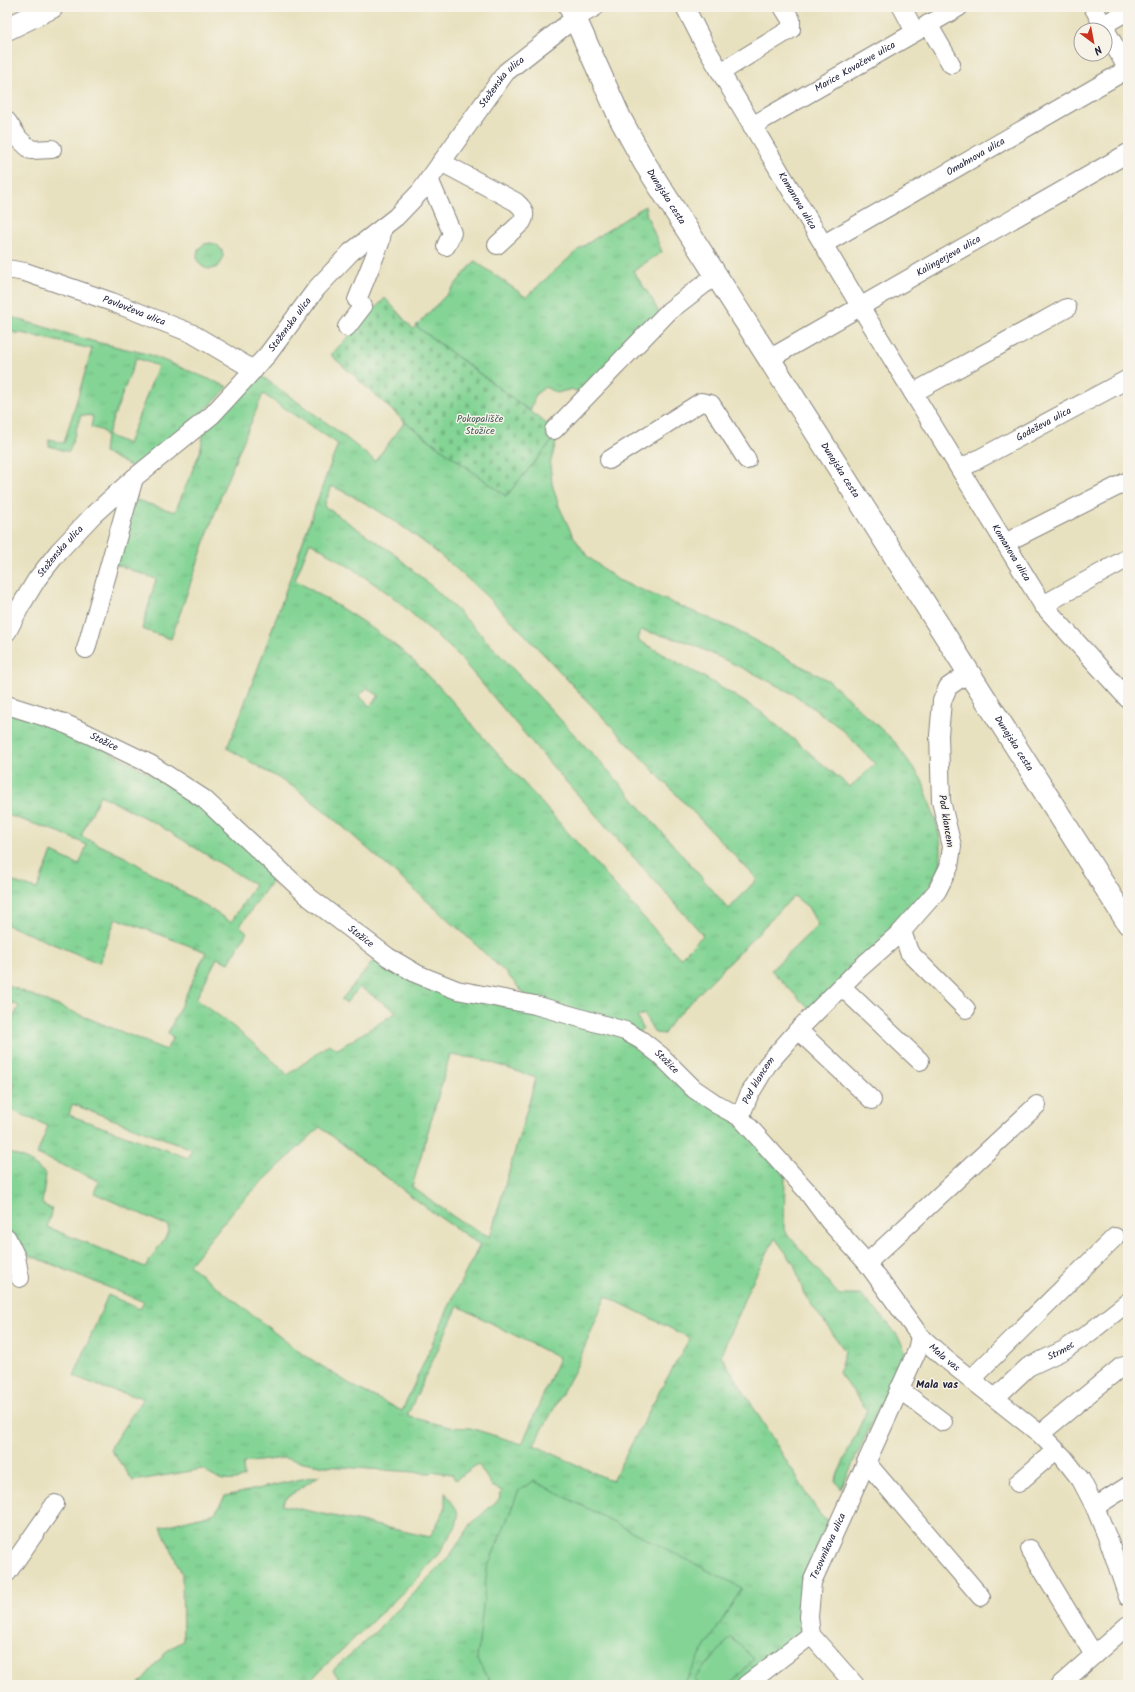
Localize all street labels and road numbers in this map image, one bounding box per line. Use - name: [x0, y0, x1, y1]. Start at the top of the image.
- street label: Marice Kovačeve ulica: [812, 37, 899, 96]
- street label: Stoženska ulica: [475, 52, 528, 111]
- street label: Omahnova ulica: [943, 133, 1008, 180]
- street label: Dunajska cesta: [642, 166, 690, 228]
- street label: Komanova ulica: [774, 169, 821, 233]
- street label: Kalingerjeva ulica: [913, 231, 984, 281]
- street label: Pavlovčeva ulica: [100, 291, 168, 330]
- street label: Stoženska ulica: [264, 294, 316, 355]
- street label: Godeževa ulica: [1013, 403, 1075, 446]
- street label: Dunajska cesta: [816, 439, 864, 501]
- street label: Komanova ulica: [987, 521, 1035, 585]
- street label: Stoženska ulica: [33, 522, 87, 581]
- street label: Dunajska cesta: [990, 712, 1038, 775]
- street label: Stožice: [87, 728, 121, 756]
- street label: Pod klancem: [934, 794, 958, 848]
- street label: Stožice: [344, 921, 378, 952]
- street label: Stožice: [651, 1045, 683, 1078]
- street label: Pod klancem: [738, 1053, 779, 1107]
- street label: Strmec: [1044, 1337, 1079, 1365]
- street label: Mala vas: [925, 1340, 964, 1376]
- street label: Tesovnikova ulica: [806, 1510, 850, 1582]

